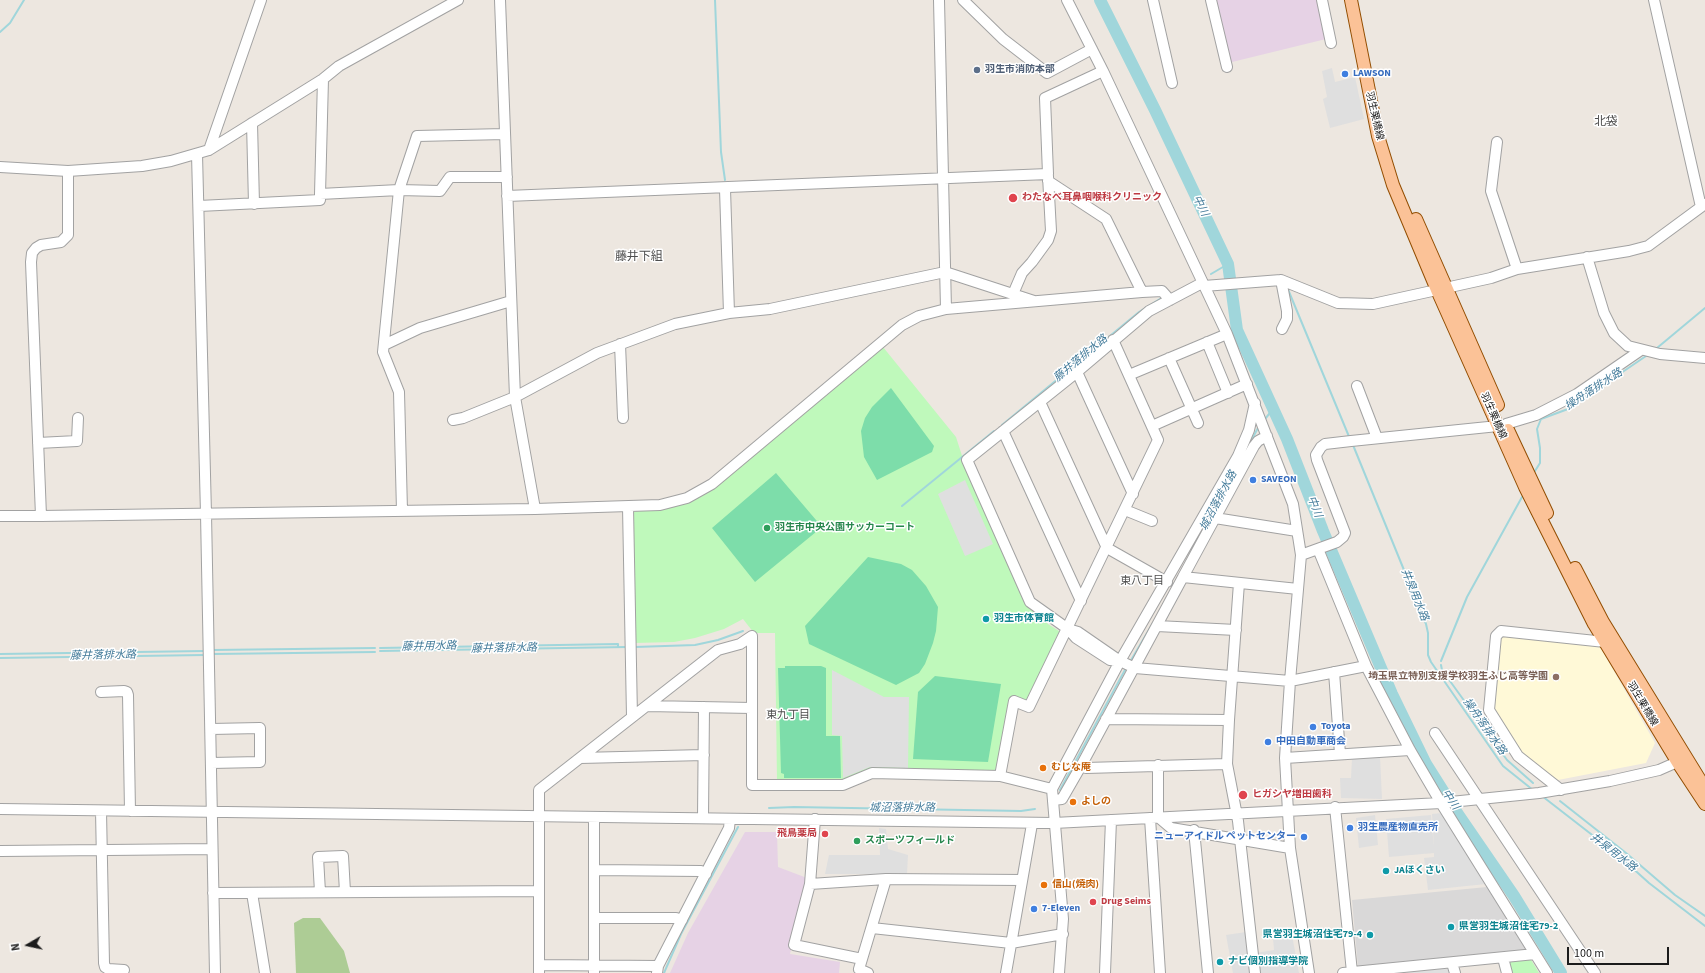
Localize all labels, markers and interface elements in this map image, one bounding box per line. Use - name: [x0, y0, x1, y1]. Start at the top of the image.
- place label: 羽生市消防本部: [985, 64, 1055, 76]
- marker: 羽生市消防本部: [972, 65, 982, 75]
- place label: LAWSON: [1353, 68, 1391, 80]
- marker: LAWSON: [1340, 69, 1350, 79]
- street label: 羽生栗橋線: [1363, 90, 1385, 142]
- district label: 北袋: [1594, 115, 1618, 129]
- marker: わたなべ耳鼻咽喉科クリニック: [1007, 192, 1019, 204]
- place label: わたなべ耳鼻咽喉科クリニック: [1022, 192, 1162, 204]
- water label: 中川: [1189, 193, 1211, 219]
- district label: 藤井下組: [615, 250, 663, 264]
- water label: 藤井落排水路: [1051, 333, 1111, 385]
- water label: 操舟落排水路: [1563, 366, 1625, 414]
- street label: 羽生栗橋線: [1477, 391, 1509, 441]
- water label: 城沼落排水路: [1198, 469, 1240, 533]
- place label: SAVEON: [1261, 474, 1297, 486]
- marker: SAVEON: [1248, 475, 1258, 485]
- water label: 中川: [1304, 494, 1324, 520]
- place label: 羽生市中央公園サッカーコート: [775, 522, 915, 534]
- marker: 羽生市中央公園サッカーコート: [762, 523, 772, 533]
- water label: 井泉用水路: [1398, 567, 1430, 623]
- district label: 東八丁目: [1120, 575, 1164, 589]
- place label: 羽生市体育館: [994, 613, 1054, 625]
- marker: 羽生市体育館: [981, 614, 991, 624]
- water label: 藤井用水路: [401, 640, 457, 654]
- water label: 藤井落排水路: [471, 642, 537, 656]
- water label: 藤井落排水路: [70, 649, 136, 663]
- place label: 埼玉県立特別支援学校羽生ふじ高等学園: [1368, 671, 1548, 683]
- marker: 埼玉県立特別支援学校羽生ふじ高等学園: [1551, 672, 1561, 682]
- street label: 羽生栗橋線: [1624, 679, 1660, 729]
- water label: 操舟落排水路: [1460, 696, 1508, 758]
- district label: 東九丁目: [766, 709, 810, 723]
- place label: Toyota: [1321, 721, 1351, 733]
- marker: Toyota: [1308, 722, 1318, 732]
- place label: 中田自動車商会: [1276, 736, 1346, 748]
- marker: 中田自動車商会: [1263, 737, 1273, 747]
- place label: むじな庵: [1051, 762, 1091, 774]
- marker: むじな庵: [1038, 763, 1048, 773]
- water label: 中川: [1438, 787, 1462, 813]
- marker: ヒガシヤ増田歯科: [1237, 789, 1249, 801]
- place label: ヒガシヤ増田歯科: [1252, 789, 1332, 801]
- place label: よしの: [1081, 796, 1111, 808]
- marker: よしの: [1068, 797, 1078, 807]
- water label: 城沼落排水路: [869, 802, 935, 816]
- place label: 羽生農産物直売所: [1358, 822, 1438, 834]
- marker: 羽生農産物直売所: [1345, 823, 1355, 833]
- place label: 飛鳥薬局: [777, 828, 817, 840]
- marker: 飛鳥薬局: [820, 829, 830, 839]
- place label: ニューアイドル ペットセンター: [1154, 831, 1296, 843]
- water label: 井泉用水路: [1587, 831, 1639, 875]
- marker: ニューアイドル ペットセンター: [1299, 832, 1309, 842]
- place label: スポーツフィ一ルド: [865, 835, 955, 847]
- marker: スポーツフィ一ルド: [852, 836, 862, 846]
- place label: JAほくさい: [1394, 865, 1445, 877]
- marker: JAほくさい: [1381, 866, 1391, 876]
- place label: 信山(焼肉): [1052, 879, 1099, 891]
- marker: 信山(焼肉): [1039, 880, 1049, 890]
- place label: Drug Seims: [1101, 896, 1151, 908]
- marker: Drug Seims: [1088, 897, 1098, 907]
- place label: 7-Eleven: [1042, 903, 1080, 915]
- marker: 7-Eleven: [1029, 904, 1039, 914]
- place label: 県営羽生城沼住宅79-2: [1459, 921, 1558, 933]
- marker: 県営羽生城沼住宅79-2: [1446, 922, 1456, 932]
- north arrow: [8, 925, 48, 965]
- place label: 県営羽生城沼住宅79-4: [1263, 929, 1362, 941]
- marker: 県営羽生城沼住宅79-4: [1365, 930, 1375, 940]
- scale bar: [1569, 939, 1671, 965]
- text: N: [8, 942, 24, 952]
- text: 100 m: [1574, 945, 1604, 962]
- place label: ナビ個別指導学院: [1228, 956, 1308, 968]
- marker: ナビ個別指導学院: [1215, 957, 1225, 967]

